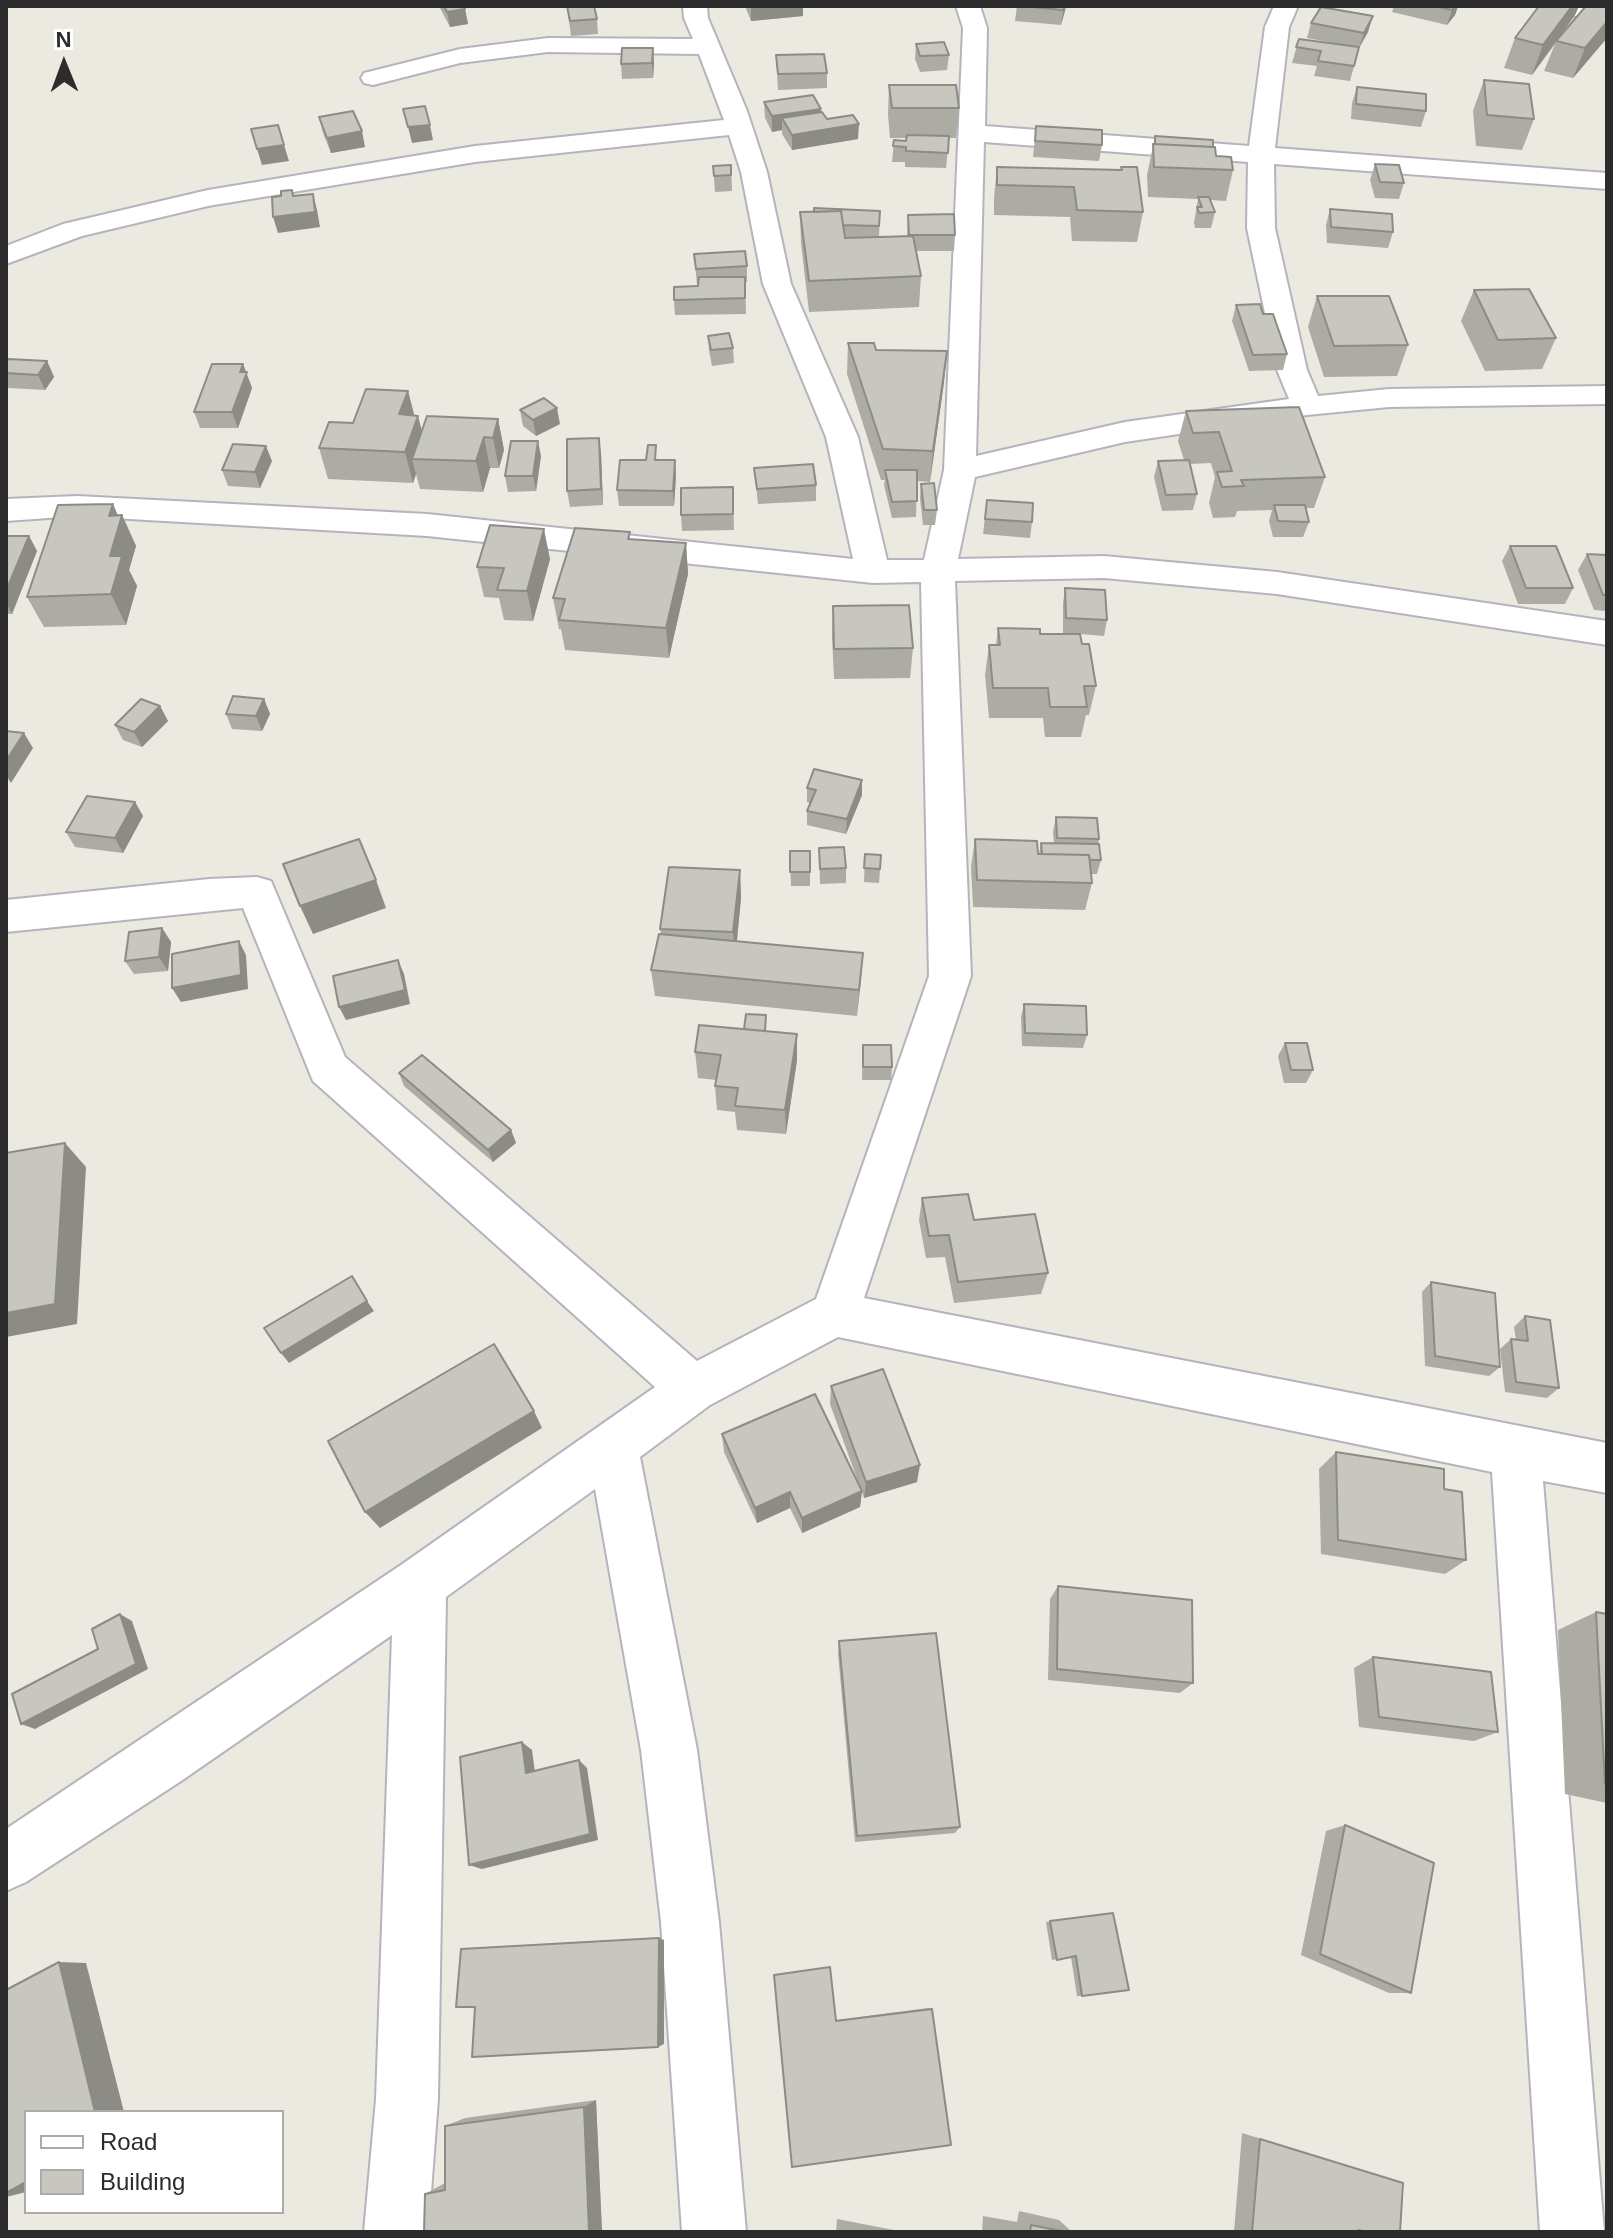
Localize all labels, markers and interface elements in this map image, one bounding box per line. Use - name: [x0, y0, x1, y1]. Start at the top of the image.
- north arrow: [24, 24, 104, 104]
- text: N: [55, 27, 72, 52]
- legend: [24, 2110, 284, 2214]
- text: Road: [100, 2128, 157, 2155]
- text: Building: [100, 2168, 185, 2195]

